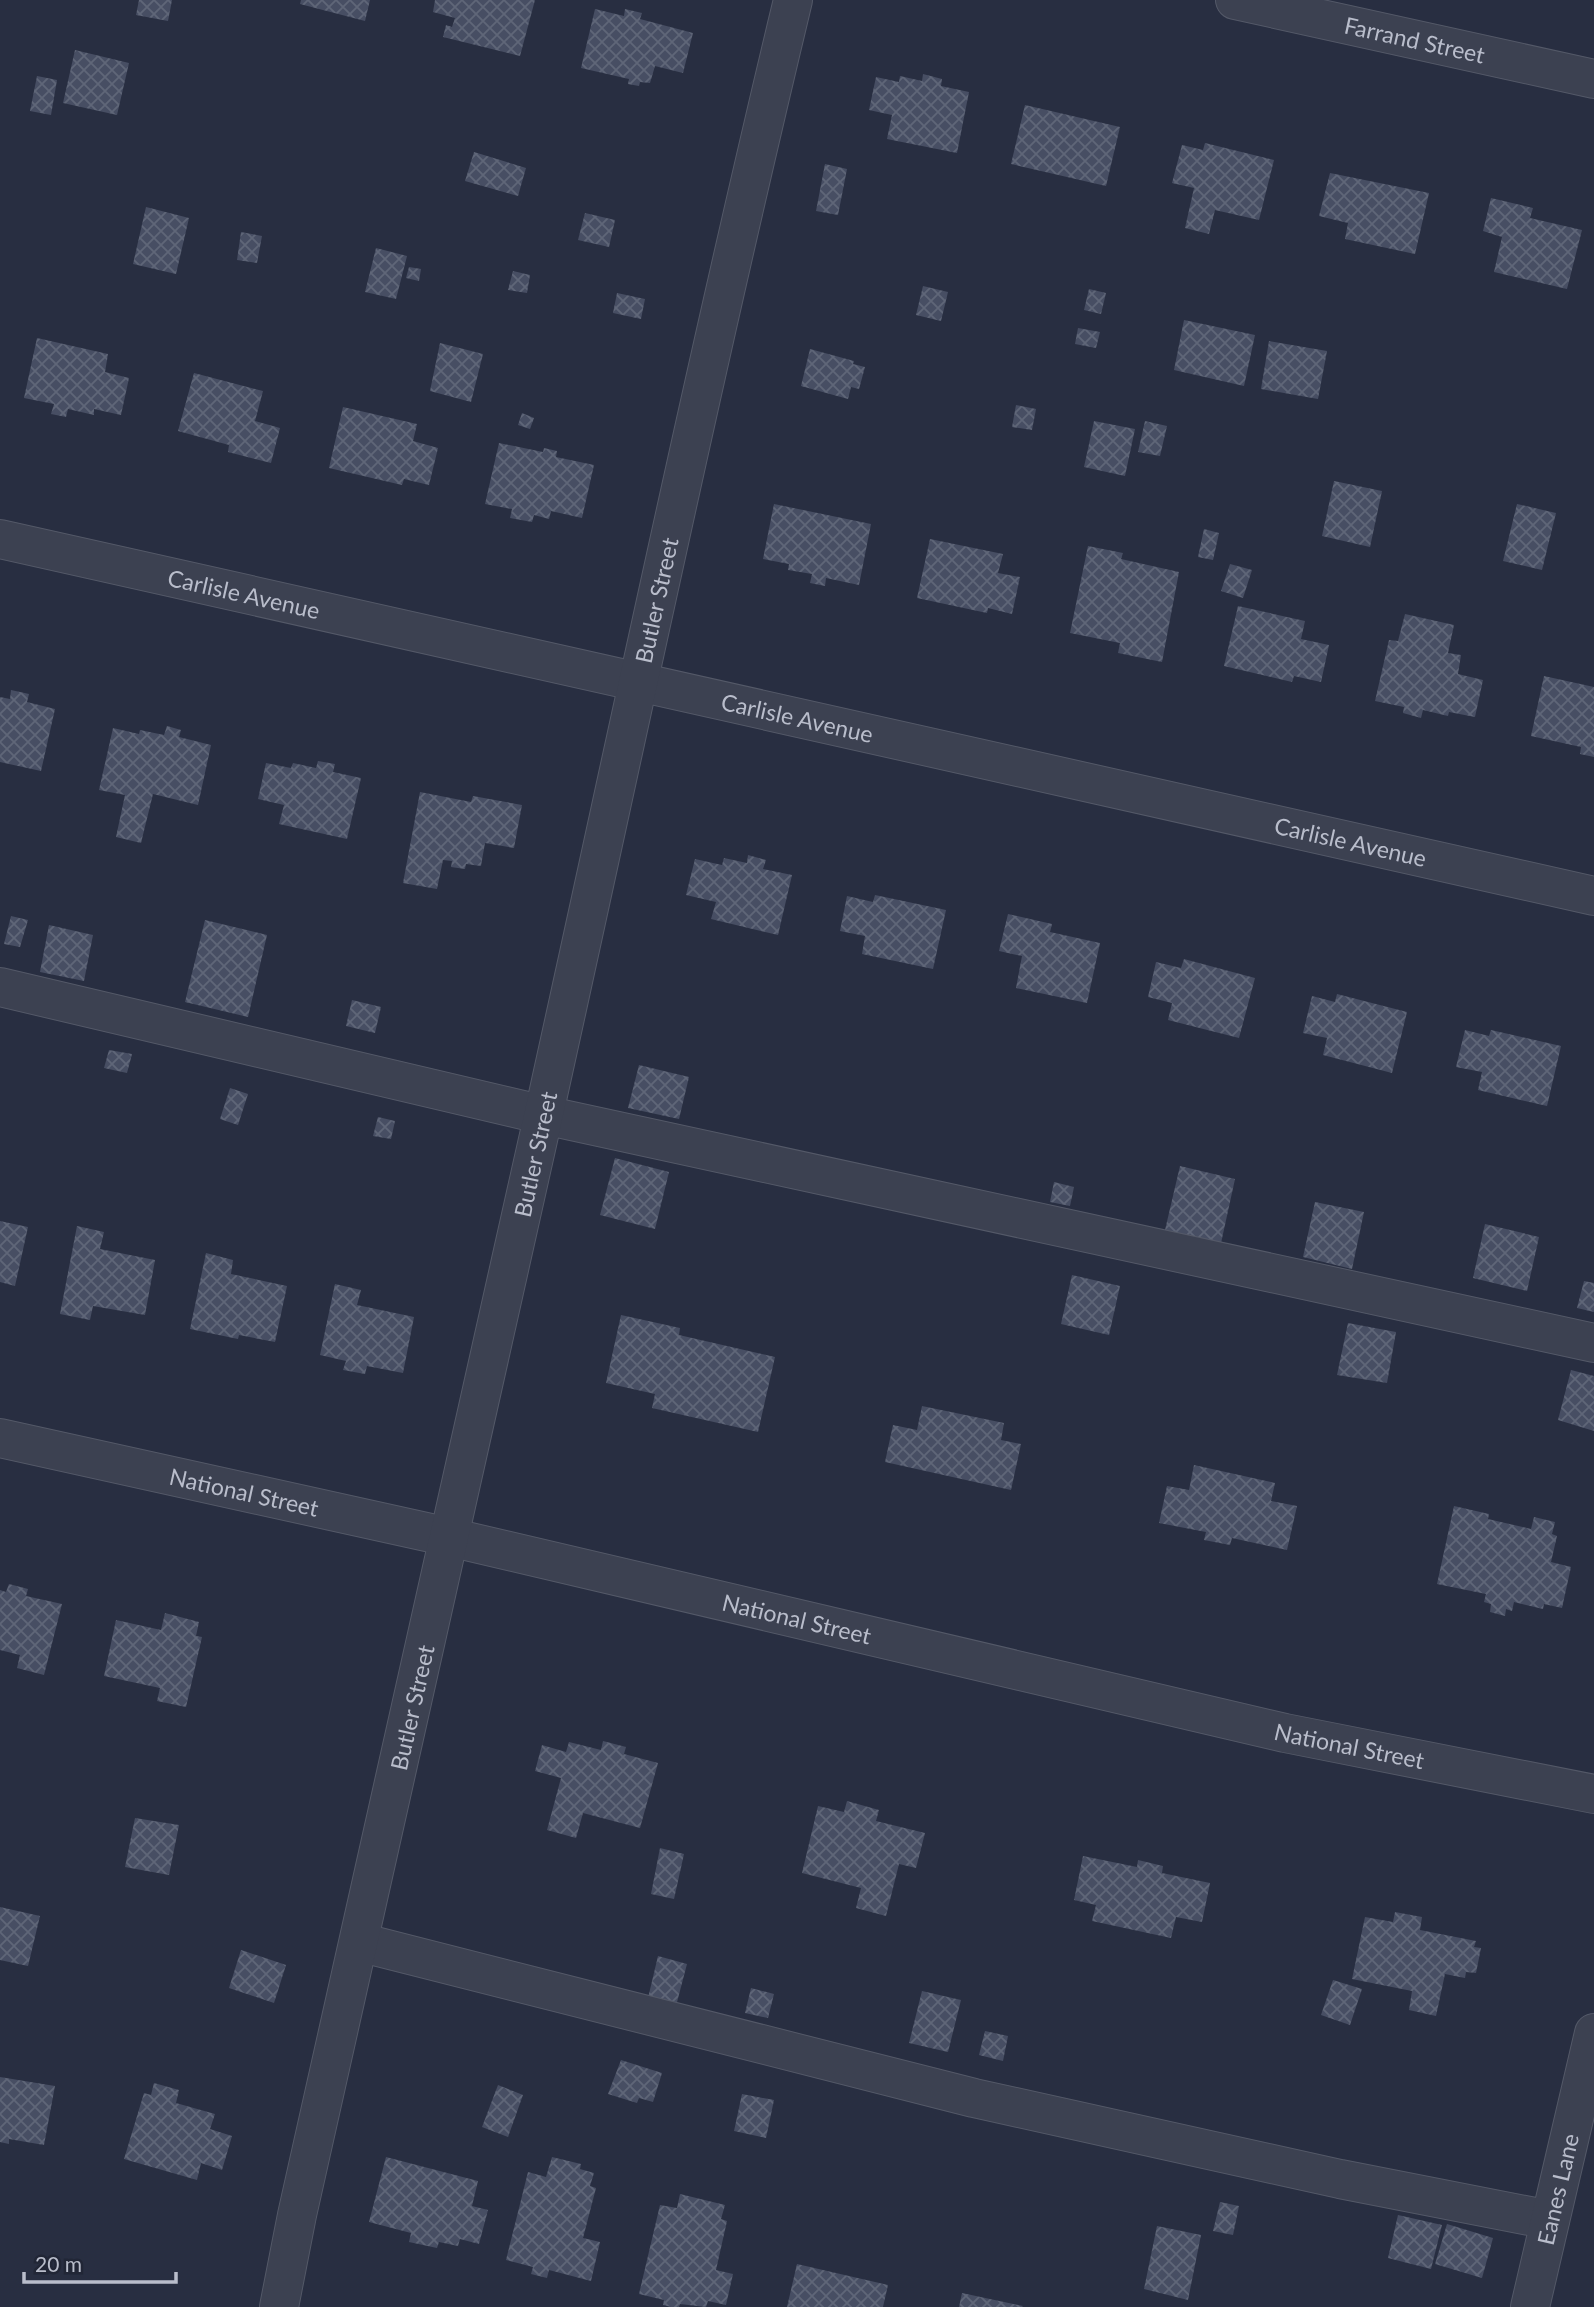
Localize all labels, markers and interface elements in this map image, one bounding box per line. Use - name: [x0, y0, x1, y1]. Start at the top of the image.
- street label: Farrand Street: [1342, 10, 1488, 69]
- street label: Butler Street: [629, 534, 684, 666]
- street label: Carlisle Avenue: [165, 563, 323, 624]
- street label: Carlisle Avenue: [719, 687, 876, 748]
- street label: Carlisle Avenue: [1272, 811, 1429, 872]
- street label: Butler Street: [508, 1088, 563, 1220]
- street label: National Street: [167, 1462, 322, 1522]
- street label: National Street: [720, 1588, 875, 1650]
- street label: Butler Street: [384, 1641, 440, 1773]
- street label: National Street: [1272, 1717, 1427, 1774]
- street label: Eanes Lane: [1531, 2131, 1584, 2248]
- scale bar: [24, 2240, 177, 2284]
- text: 20 m: [35, 2251, 82, 2276]

